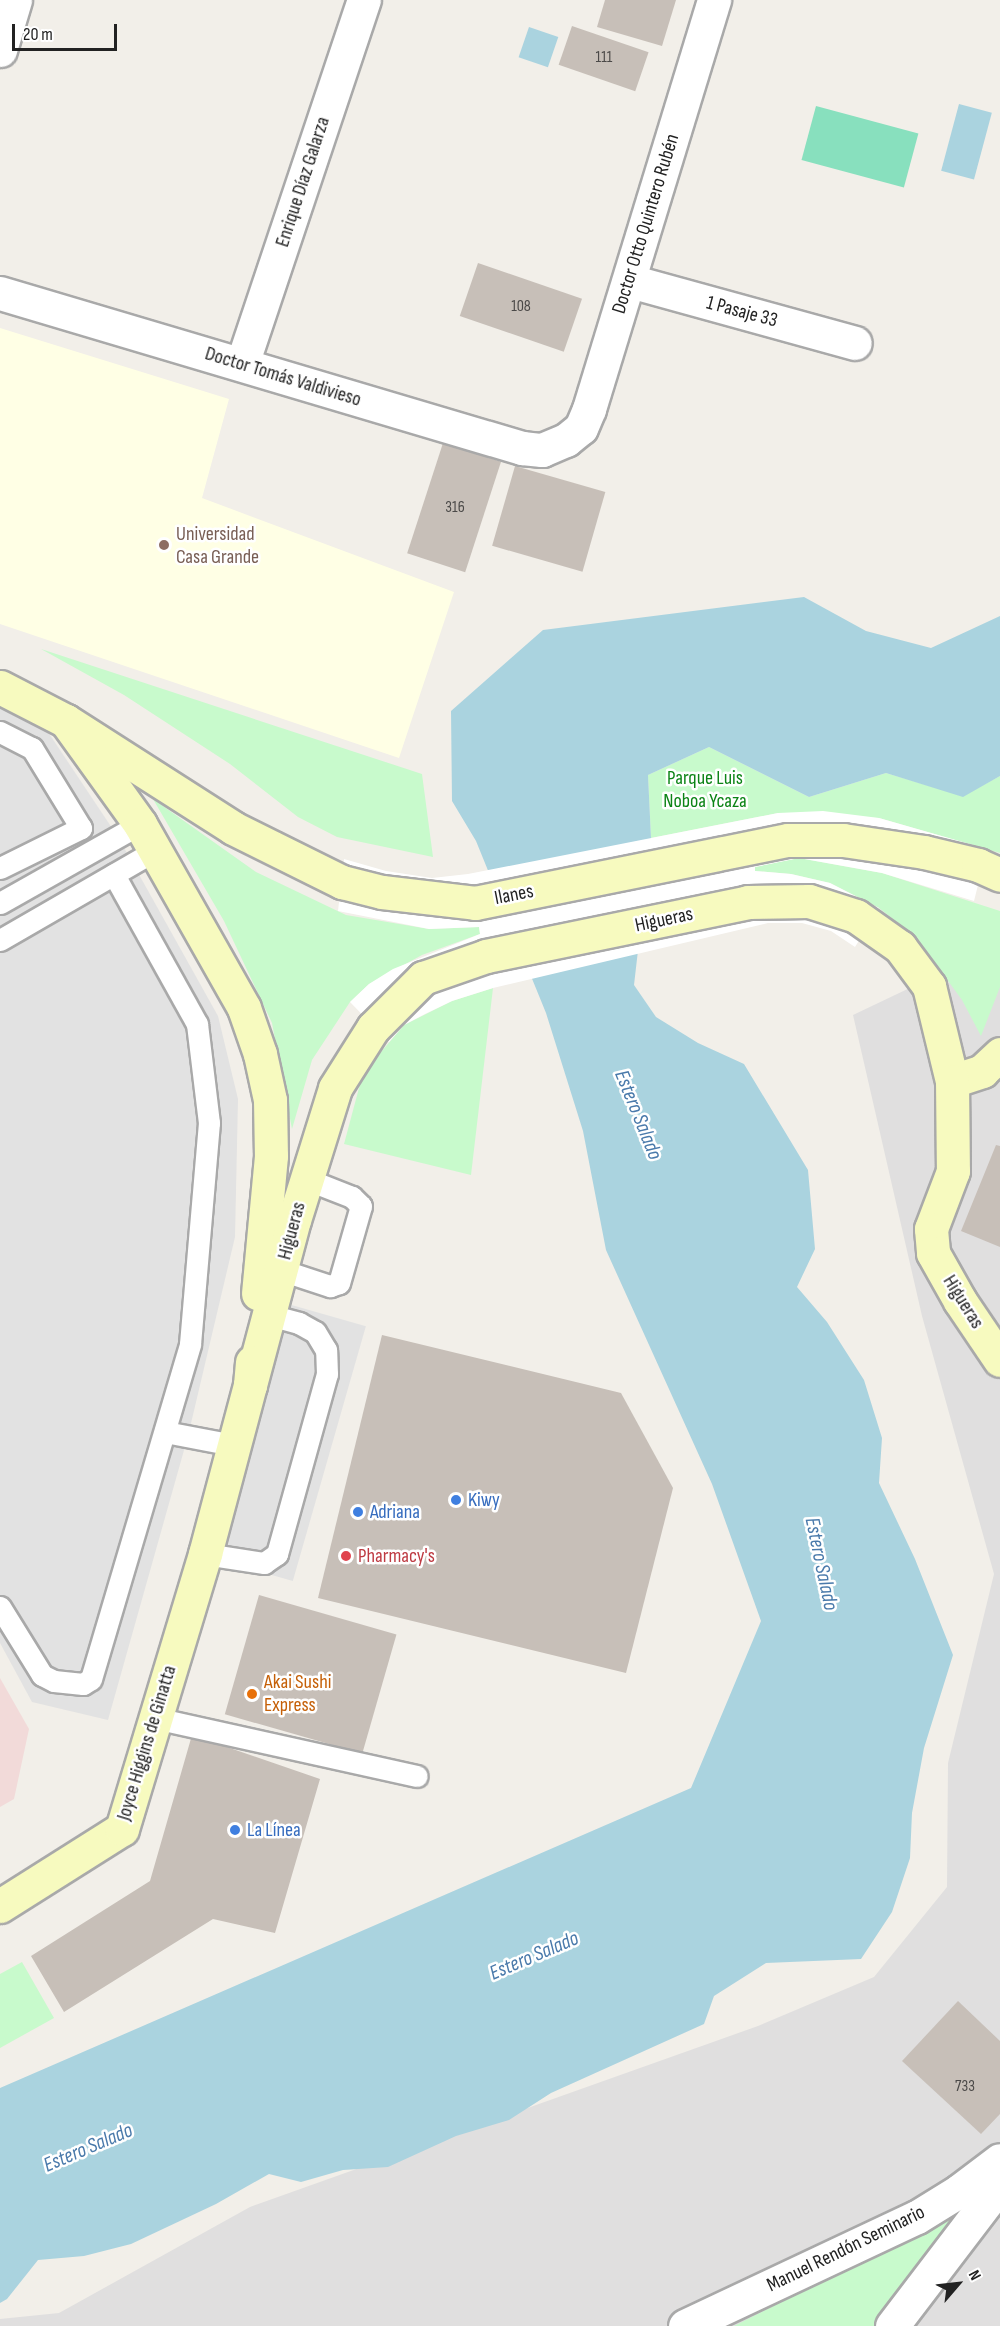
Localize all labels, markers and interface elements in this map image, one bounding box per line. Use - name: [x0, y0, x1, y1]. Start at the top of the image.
- scale bar: [15, 12, 120, 50]
- text: 20 m: [23, 24, 53, 45]
- house number: 111: [596, 48, 612, 68]
- street label: Enrique Díaz Galarza: [271, 114, 335, 250]
- street label: Doctor Otto Quintero Rubén: [607, 131, 685, 317]
- street label: 1 Pasaje 33: [704, 291, 780, 333]
- house number: 108: [511, 297, 531, 317]
- street label: Doctor Tomás Valdivieso: [202, 342, 364, 412]
- house number: 316: [445, 498, 465, 518]
- place label: Universidad Casa Grande: [176, 522, 259, 569]
- marker: Universidad Casa Grande: [157, 538, 171, 552]
- park label: Parque Luis Noboa Ycaza: [663, 766, 747, 813]
- street label: Ilanes: [492, 879, 536, 911]
- street label: Higueras: [633, 902, 695, 938]
- water label: Estero Salado: [609, 1067, 667, 1163]
- street label: Higueras: [273, 1200, 311, 1262]
- street label: Higueras: [937, 1271, 989, 1333]
- place label: Kiwy: [468, 1488, 500, 1512]
- marker: Kiwy: [449, 1493, 463, 1507]
- place label: Adriana: [370, 1500, 420, 1524]
- marker: Adriana: [351, 1505, 365, 1519]
- water label: Estero Salado: [799, 1515, 843, 1613]
- place label: Pharmacy's: [358, 1544, 435, 1568]
- marker: Pharmacy's: [339, 1549, 353, 1563]
- street label: Joyce Higgins de Ginatta: [112, 1663, 182, 1823]
- place label: Akai Sushi Express: [264, 1670, 331, 1717]
- marker: Akai Sushi Express: [245, 1687, 259, 1701]
- place label: La Línea: [247, 1818, 301, 1842]
- marker: La Línea: [228, 1823, 242, 1837]
- water label: Estero Salado: [486, 1926, 582, 1986]
- house number: 733: [955, 2077, 975, 2097]
- water label: Estero Salado: [40, 2118, 136, 2178]
- street label: Manuel Rendón Seminario: [763, 2200, 929, 2298]
- north arrow: [928, 2254, 988, 2314]
- text: N: [964, 2267, 985, 2284]

